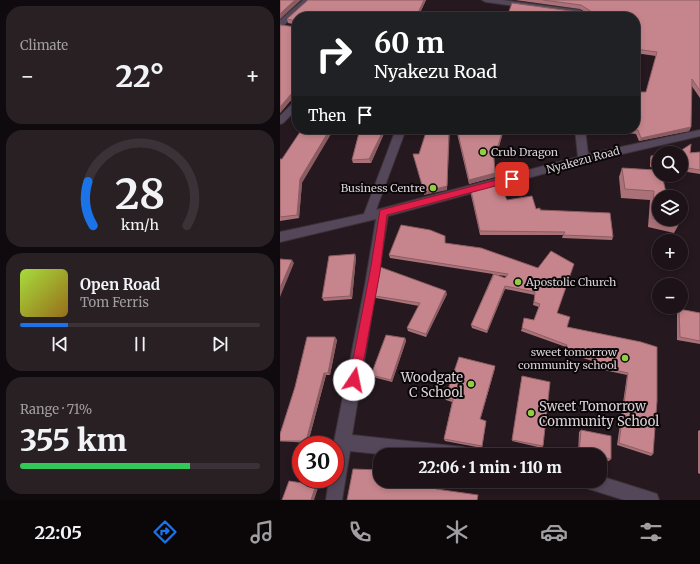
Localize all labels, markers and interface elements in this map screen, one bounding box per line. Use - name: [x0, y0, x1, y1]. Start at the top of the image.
- text: 60 m: [374, 25, 444, 61]
- icon: right: [308, 28, 360, 80]
- text: Climate: [20, 37, 68, 54]
- text: 22°: [116, 57, 164, 95]
- text: Nyakezu Road: [374, 60, 497, 83]
- text: −: [20, 62, 35, 90]
- text: +: [245, 62, 260, 90]
- icon: arrive: [354, 104, 376, 126]
- text: Then: [308, 106, 346, 125]
- street label: Nyakezu Road: [545, 143, 622, 177]
- place label: Crub Dragon: [491, 145, 559, 159]
- map controls: [652, 146, 688, 314]
- button: search: [652, 146, 688, 182]
- marker: Crub Dragon: [478, 147, 488, 157]
- pin: [495, 162, 529, 196]
- text: 28: [115, 168, 165, 220]
- icon: arrive: [501, 168, 523, 190]
- place label: Business Centre: [341, 181, 425, 195]
- marker: Business Centre: [428, 183, 438, 193]
- button: layers: [652, 190, 688, 226]
- text: km/h: [121, 216, 159, 234]
- button: +: [652, 234, 688, 270]
- text: Open Road: [80, 275, 160, 294]
- place label: Apostolic Church: [525, 275, 617, 289]
- marker: Apostolic Church: [513, 277, 523, 287]
- button: −: [652, 278, 688, 314]
- text: Tom Ferris: [80, 294, 149, 311]
- icon: previous: [49, 333, 71, 355]
- icon: pause: [129, 333, 151, 355]
- icon: next: [209, 333, 231, 355]
- place label: sweet tomorrow community school: [518, 345, 618, 372]
- marker: sweet tomorrow community school: [620, 353, 630, 363]
- position arrow: [333, 359, 375, 401]
- place label: Woodgate C School: [400, 369, 463, 401]
- marker: Woodgate C School: [466, 379, 476, 389]
- place label: Sweet Tomorrow Community School: [539, 398, 659, 430]
- text: Range · 71%: [20, 401, 92, 418]
- marker: Sweet Tomorrow Community School: [526, 408, 536, 418]
- text: 355 km: [20, 421, 127, 459]
- speed limit sign: 30: [292, 436, 344, 488]
- text: 22:06 · 1 min · 110 m: [418, 458, 562, 477]
- icon: directions: [151, 518, 179, 546]
- icon: music: [248, 518, 276, 546]
- icon: phone: [346, 518, 374, 546]
- icon: climate: [443, 518, 471, 546]
- icon: car: [540, 518, 568, 546]
- icon: filters: [637, 518, 665, 546]
- text: 22:05: [35, 521, 82, 544]

